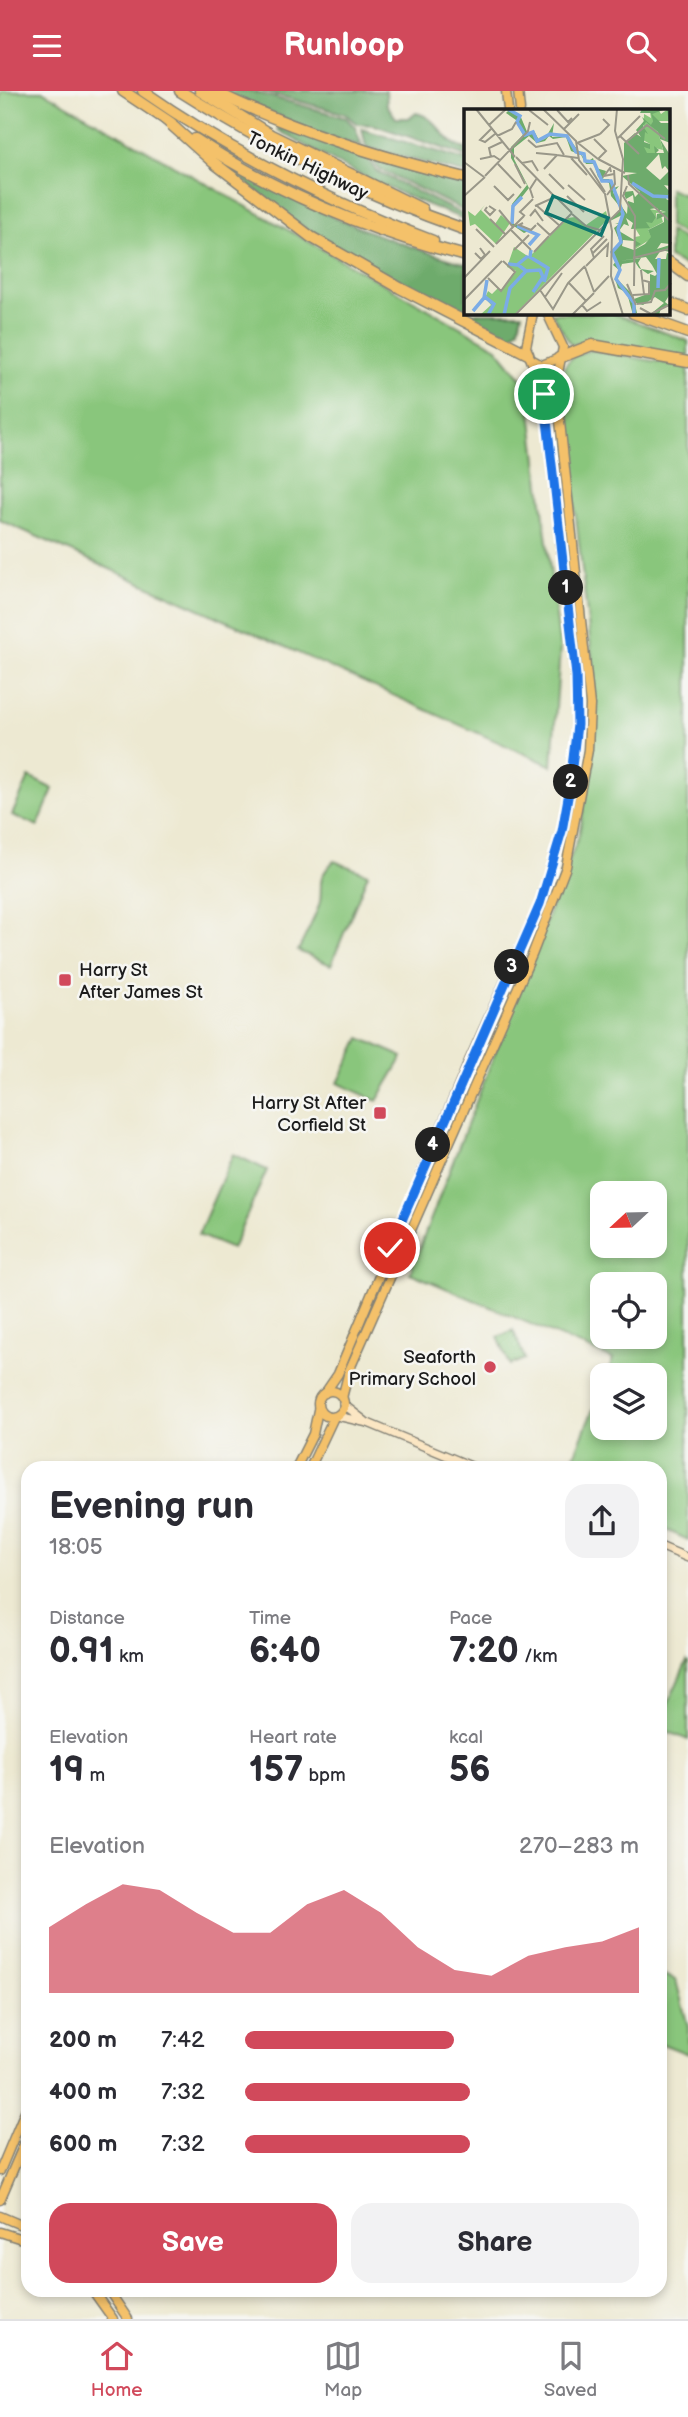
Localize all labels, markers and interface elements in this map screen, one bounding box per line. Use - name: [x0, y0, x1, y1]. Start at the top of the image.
- text: Runloop: [284, 26, 404, 65]
- icon: menu: [28, 27, 66, 65]
- icon: search: [622, 27, 660, 65]
- inset map: [464, 109, 670, 315]
- street label: Tonkin Highway: [243, 127, 372, 206]
- pin: [514, 364, 574, 424]
- icon: arrive: [525, 375, 563, 413]
- pin: 1: [548, 571, 584, 605]
- text: 1: [562, 576, 570, 599]
- pin: 2: [554, 765, 588, 799]
- text: 2: [565, 770, 576, 793]
- pin: 3: [494, 949, 530, 985]
- text: 3: [506, 955, 517, 978]
- place label: Harry St After James St: [79, 959, 203, 1004]
- marker: Harry St After James St: [57, 972, 73, 988]
- place label: Harry St After Corfield St: [251, 1092, 367, 1137]
- marker: Harry St After Corfield St: [372, 1105, 388, 1121]
- pin: 4: [416, 1127, 450, 1163]
- text: 4: [427, 1133, 438, 1156]
- north arrow: [590, 1181, 667, 1258]
- map controls: [590, 1181, 667, 1440]
- pin: [360, 1218, 420, 1278]
- icon: check: [371, 1229, 409, 1267]
- button: locate: [590, 1272, 667, 1349]
- place label: Seaforth Primary School: [348, 1346, 476, 1391]
- marker: Seaforth Primary School: [482, 1359, 498, 1375]
- button: layers: [590, 1363, 667, 1440]
- text: Evening run: [49, 1484, 254, 1529]
- button: share: [565, 1484, 639, 1558]
- text: 18:05: [49, 1533, 103, 1561]
- text: Distance: [49, 1607, 125, 1630]
- text: Time: [249, 1607, 291, 1630]
- text: Pace: [449, 1607, 492, 1630]
- text: 0.91: [49, 1630, 114, 1673]
- text: 6:40: [249, 1630, 321, 1673]
- text: 7:20: [449, 1630, 519, 1673]
- text: km: [114, 1645, 144, 1668]
- text: /km: [519, 1645, 558, 1668]
- text: Elevation: [49, 1726, 128, 1749]
- text: Heart rate: [249, 1726, 337, 1749]
- text: kcal: [449, 1726, 483, 1749]
- text: 19: [49, 1749, 84, 1792]
- text: 157: [249, 1749, 303, 1792]
- text: 56: [449, 1749, 490, 1792]
- text: m: [84, 1764, 105, 1787]
- text: bpm: [303, 1764, 346, 1787]
- text: Elevation: [49, 1832, 145, 1860]
- text: 270–283 m: [519, 1832, 639, 1860]
- text: 200 m: [49, 2026, 117, 2054]
- text: 7:42: [161, 2026, 205, 2054]
- text: 400 m: [49, 2078, 117, 2106]
- text: 7:32: [161, 2078, 205, 2106]
- text: 600 m: [49, 2130, 117, 2158]
- text: 7:32: [161, 2130, 205, 2158]
- button: Save: [49, 2203, 337, 2283]
- button: Share: [351, 2203, 639, 2283]
- tab: Home: [91, 2337, 142, 2402]
- tab: Map: [324, 2337, 362, 2402]
- tab: Saved: [544, 2337, 597, 2402]

